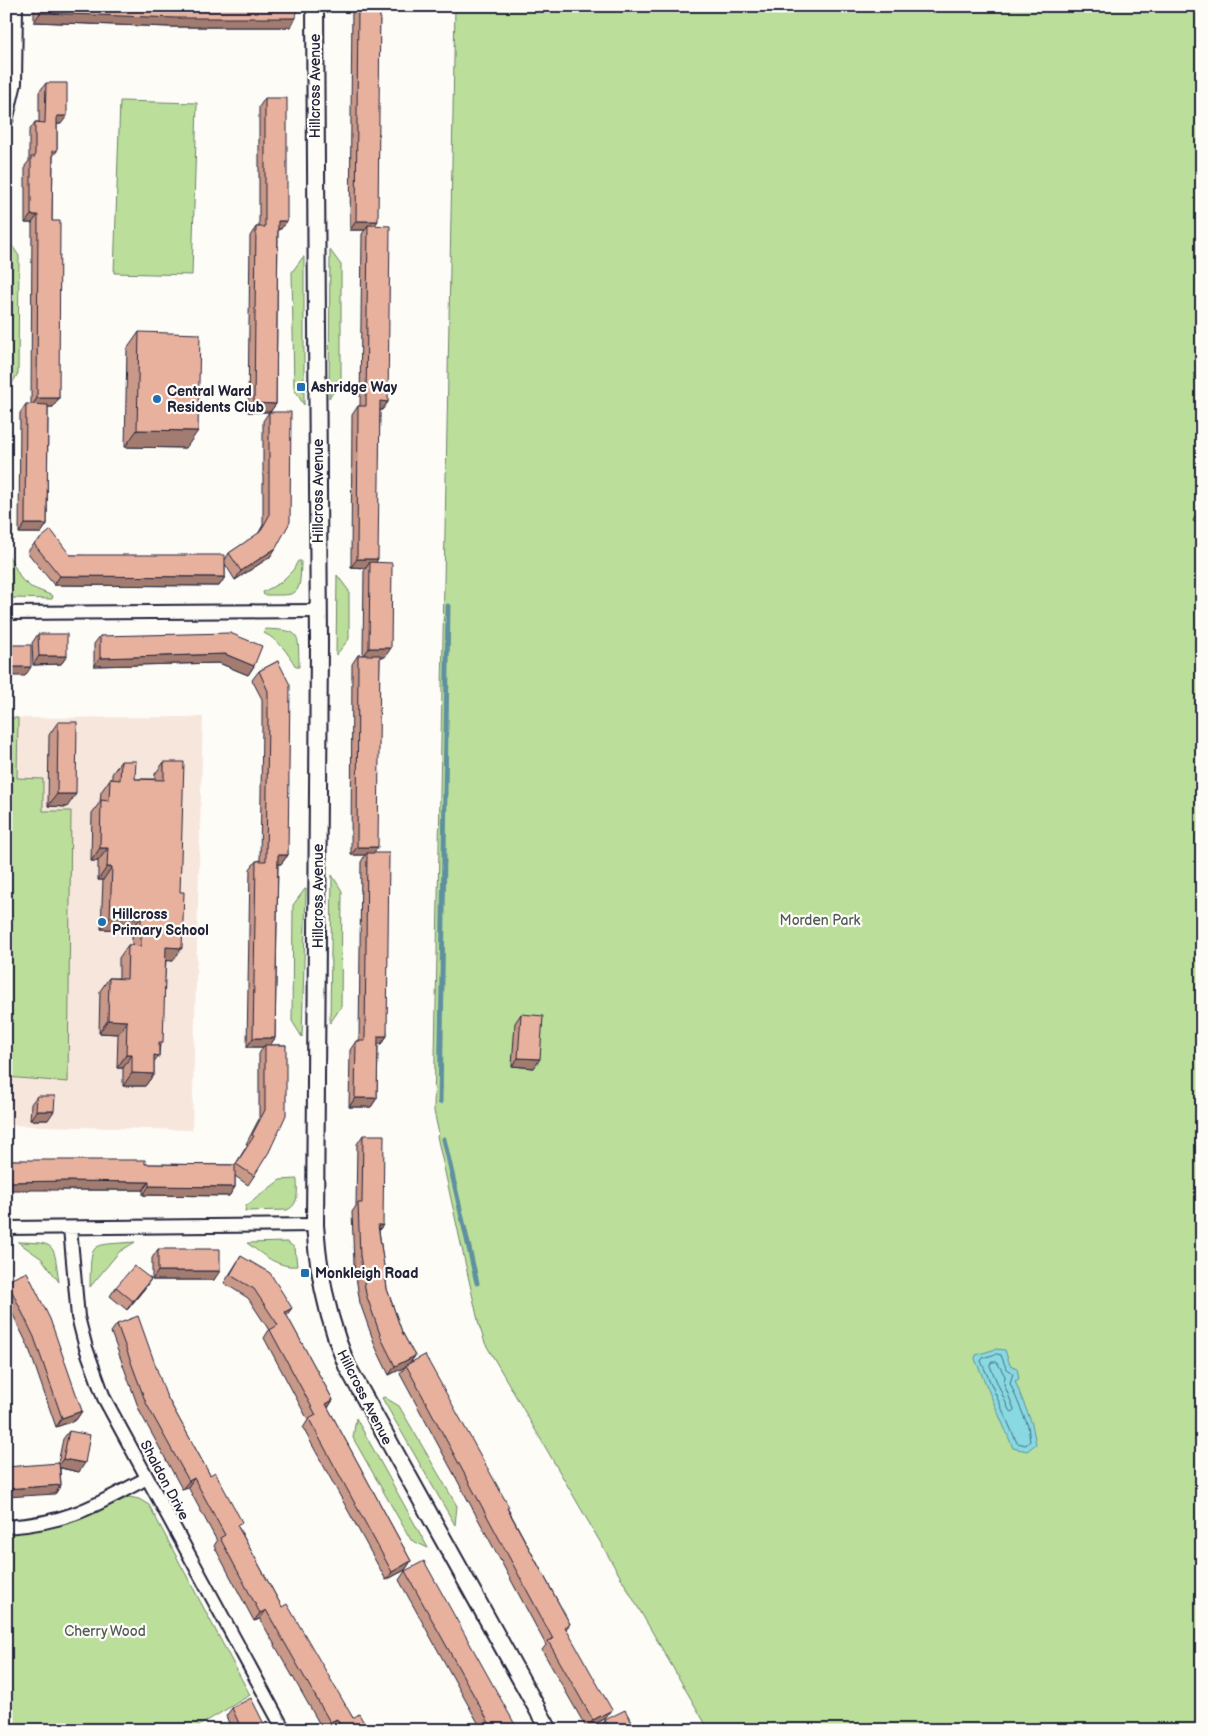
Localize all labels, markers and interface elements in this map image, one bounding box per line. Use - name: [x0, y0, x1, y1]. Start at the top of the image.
- street label: Hillcross Avenue: [307, 34, 324, 138]
- place label: Ashridge Way: [310, 379, 398, 396]
- marker: Ashridge Way: [295, 381, 307, 393]
- place label: Central Ward Residents Club: [167, 383, 264, 416]
- marker: Central Ward Residents Club: [151, 393, 163, 405]
- street label: Hillcross Avenue: [310, 439, 327, 543]
- street label: Hillcross Avenue: [310, 844, 327, 948]
- place label: Hillcross Primary School: [112, 906, 209, 939]
- park label: Morden Park: [780, 912, 861, 929]
- marker: Hillcross Primary School: [96, 916, 108, 928]
- place label: Monkleigh Road: [315, 1265, 418, 1282]
- marker: Monkleigh Road: [299, 1267, 311, 1279]
- street label: Hillcross Avenue: [333, 1347, 396, 1448]
- street label: Shaldon Drive: [136, 1438, 193, 1523]
- park label: Cherry Wood: [64, 1623, 146, 1640]

